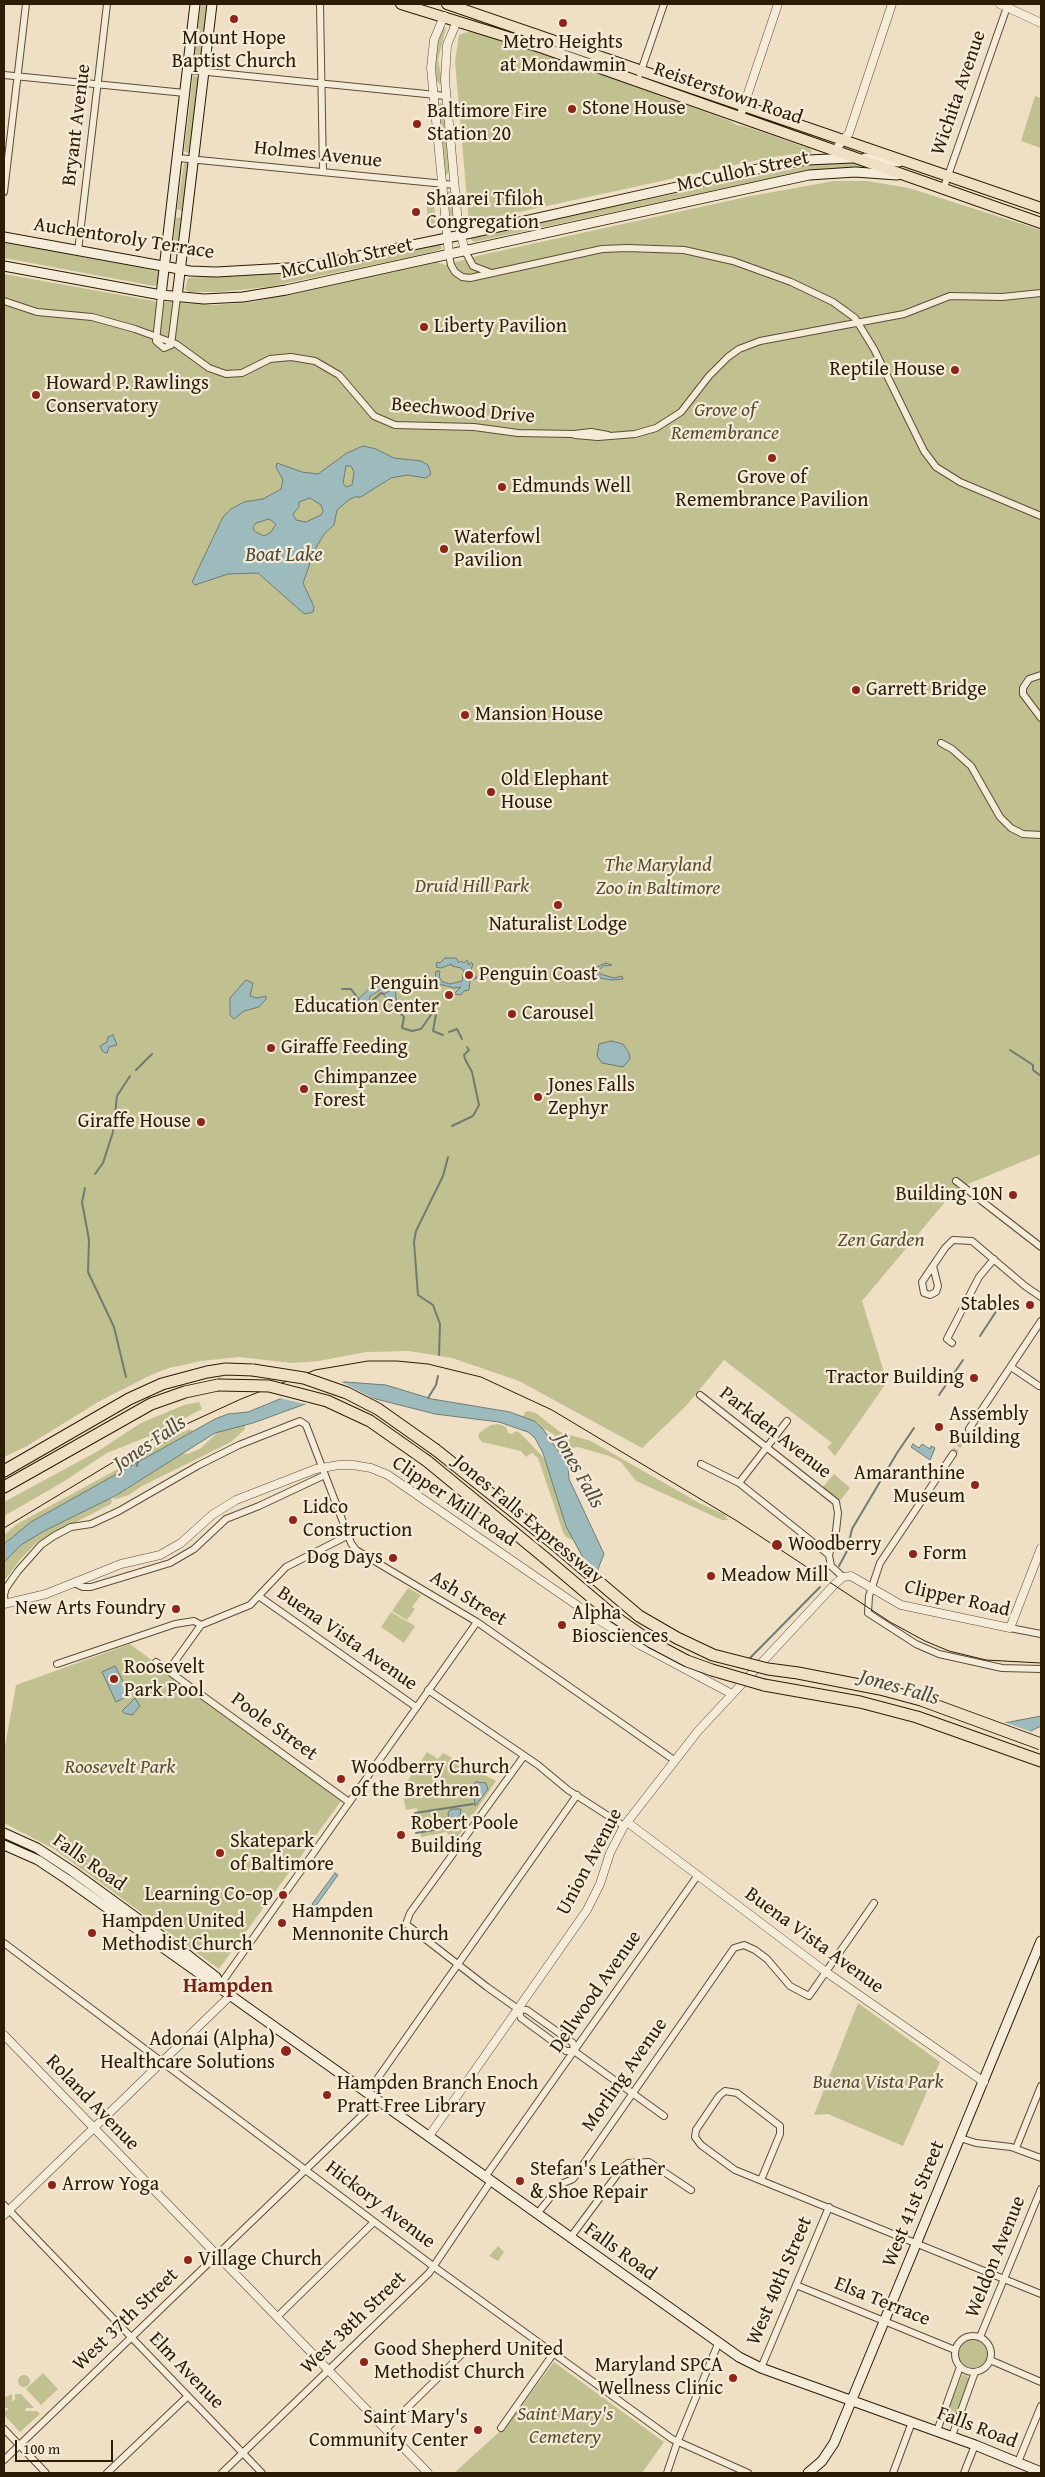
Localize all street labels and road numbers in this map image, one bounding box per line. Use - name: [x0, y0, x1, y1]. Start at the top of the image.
- street label: Wichita Avenue: [926, 27, 992, 159]
- street label: Reisterstown Road: [650, 57, 806, 131]
- street label: Bryant Avenue: [58, 63, 96, 187]
- street label: Holmes Avenue: [253, 136, 383, 174]
- street label: McCulloh Street: [675, 146, 811, 198]
- street label: Auchentoroly Terrace: [32, 213, 216, 265]
- street label: McCulloh Street: [279, 233, 415, 285]
- street label: Beechwood Drive: [390, 393, 536, 429]
- street label: Parkden Avenue: [714, 1382, 836, 1484]
- street label: Jones Falls Expressway: [448, 1450, 608, 1590]
- street label: Clipper Mill Road: [387, 1451, 521, 1553]
- street label: Ash Street: [425, 1566, 511, 1632]
- street label: Clipper Road: [902, 1575, 1012, 1623]
- street label: Buena Vista Avenue: [272, 1582, 422, 1696]
- street label: Poole Street: [226, 1688, 322, 1766]
- street label: Union Avenue: [552, 1805, 628, 1919]
- street label: Falls Road: [48, 1829, 130, 1897]
- street label: Buena Vista Avenue: [740, 1883, 888, 1999]
- street label: Dellwood Avenue: [545, 1926, 647, 2058]
- street label: Morling Avenue: [577, 2014, 673, 2136]
- street label: Roland Avenue: [40, 2050, 144, 2156]
- street label: West 41st Street: [878, 2137, 950, 2271]
- street label: Hickory Avenue: [320, 2156, 440, 2254]
- street label: Weldon Avenue: [961, 2193, 1031, 2321]
- street label: West 40th Street: [742, 2213, 818, 2349]
- street label: Falls Road: [579, 2218, 661, 2286]
- street label: West 37th Street: [68, 2264, 184, 2376]
- street label: West 38th Street: [296, 2267, 412, 2379]
- street label: Elsa Terrace: [831, 2272, 933, 2332]
- street label: Elm Avenue: [143, 2327, 229, 2415]
- street label: Falls Road: [934, 2402, 1020, 2454]

